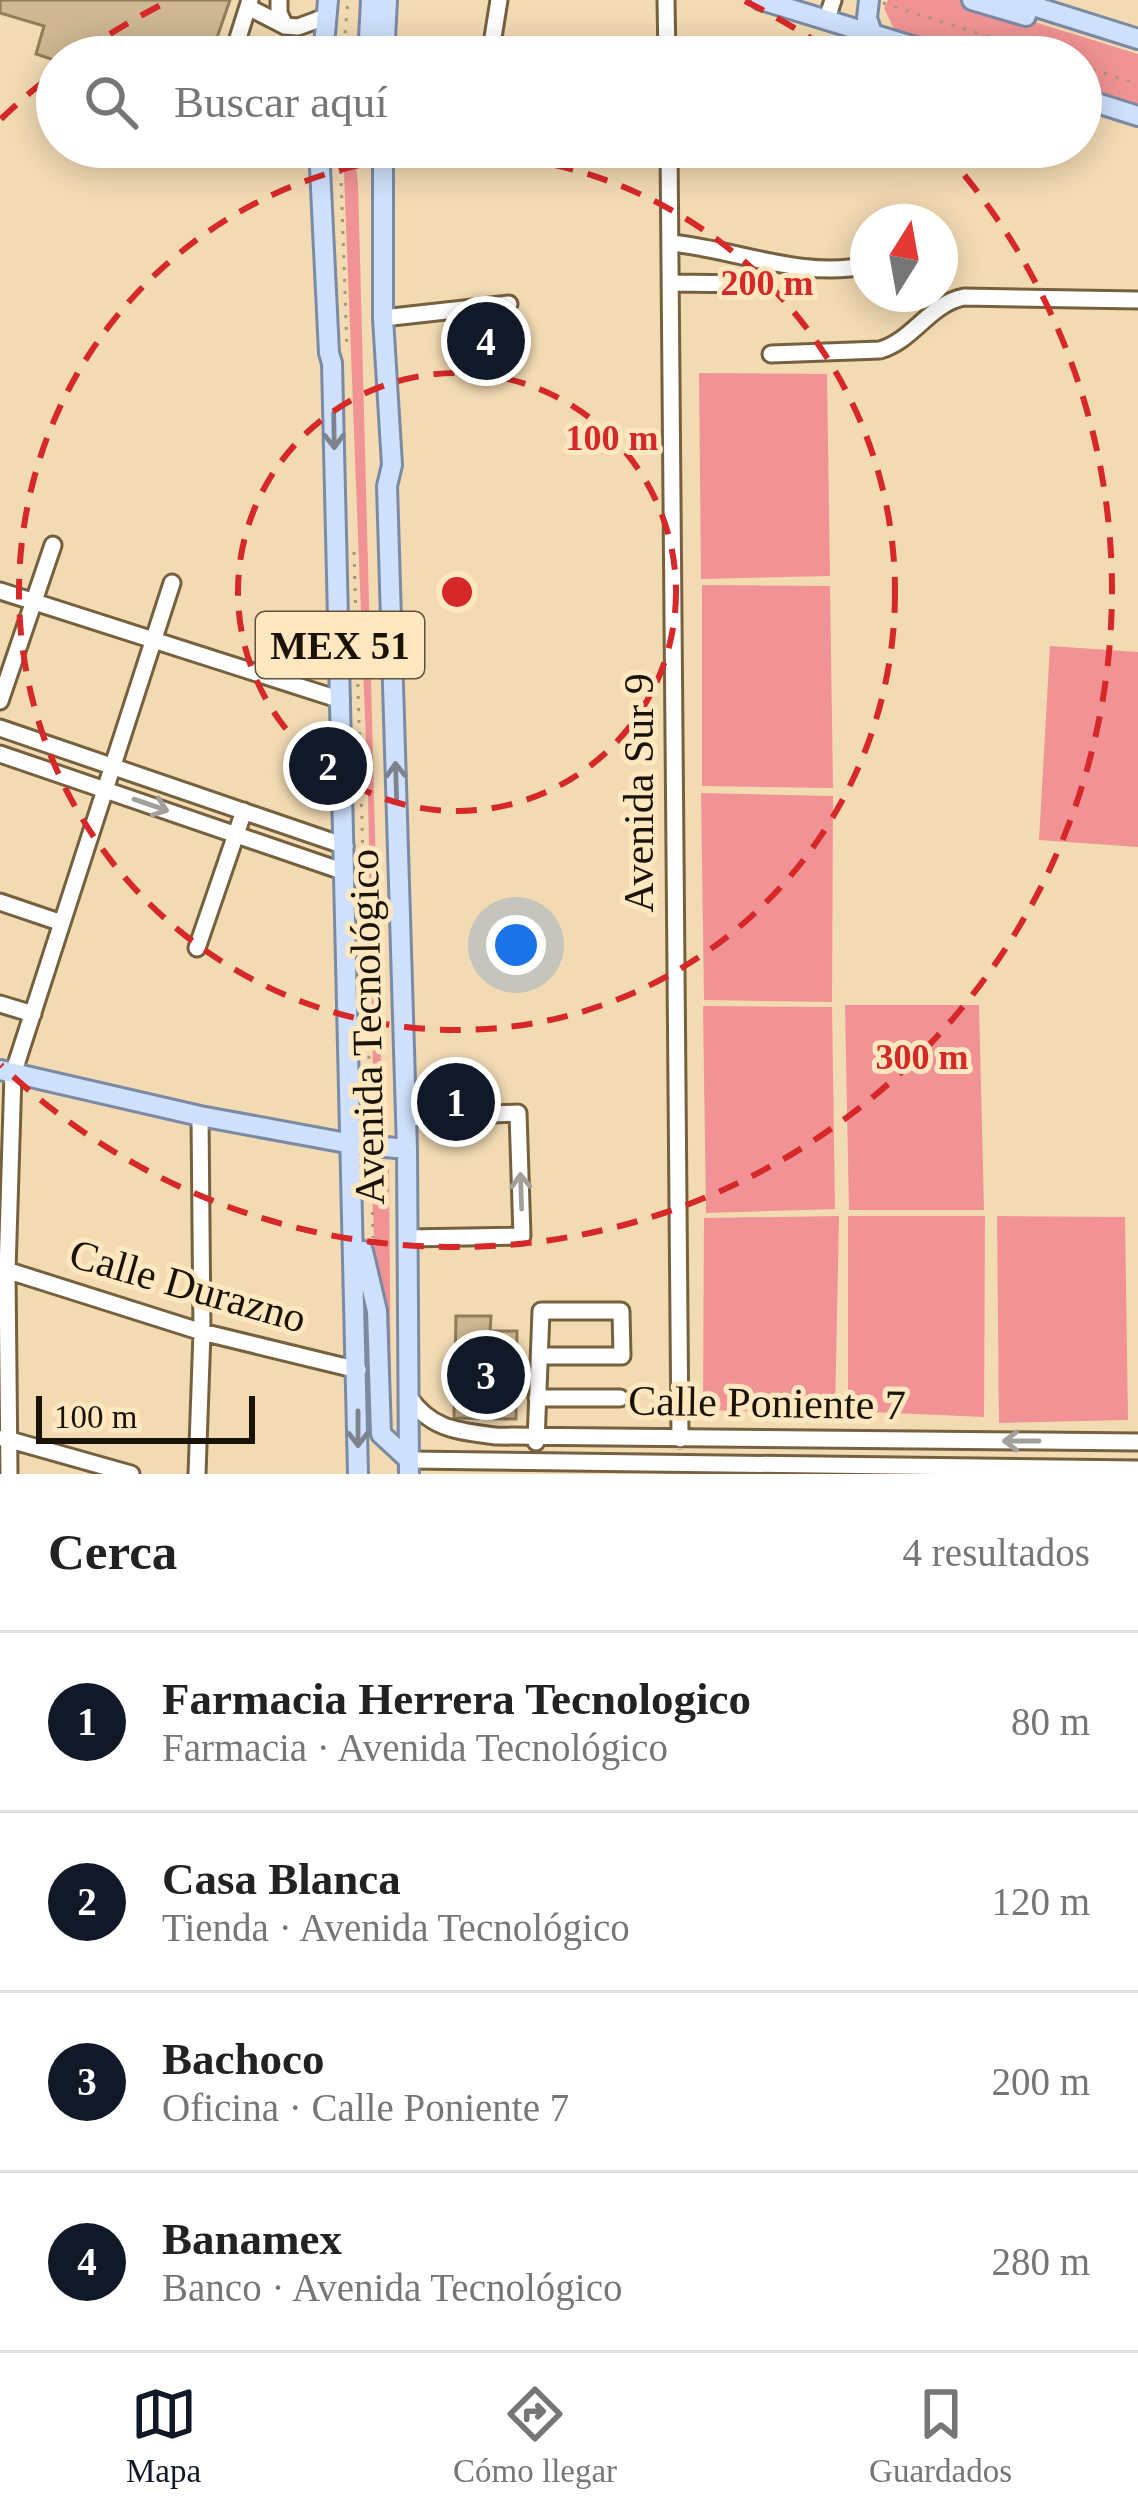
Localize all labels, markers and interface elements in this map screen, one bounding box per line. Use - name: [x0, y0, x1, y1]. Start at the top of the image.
- search box: [36, 36, 1102, 168]
- icon: search: [78, 69, 144, 135]
- text: Buscar aquí: [174, 77, 388, 127]
- north arrow: [850, 204, 958, 312]
- text: 200 m: [721, 263, 814, 303]
- pin: 4: [447, 296, 525, 386]
- one-way arrow: [323, 411, 346, 450]
- text: 100 m: [566, 418, 659, 458]
- centre of rings: [436, 571, 478, 613]
- road number: MEX 51: [256, 612, 424, 678]
- street label: Avenida Sur 9: [616, 673, 662, 913]
- pin: 2: [289, 721, 367, 811]
- one-way arrow: [384, 761, 407, 800]
- one-way arrow: [131, 796, 168, 817]
- street label: Avenida Tecnológico: [341, 849, 393, 1205]
- your location: [486, 915, 546, 975]
- text: 300 m: [876, 1037, 969, 1077]
- pin: 1: [417, 1057, 495, 1147]
- one-way arrow: [509, 1172, 532, 1211]
- street label: Calle Durazno: [65, 1230, 311, 1342]
- pin: 3: [447, 1330, 525, 1420]
- street label: Calle Poniente 7: [628, 1378, 906, 1428]
- scale bar: [36, 1390, 255, 1443]
- text: 100 m: [54, 1399, 137, 1435]
- one-way arrow: [347, 1409, 369, 1448]
- one-way arrow: [1002, 1430, 1041, 1453]
- text: Cerca: [48, 1524, 177, 1580]
- text: 4 resultados: [903, 1531, 1090, 1574]
- text: Farmacia Herrera Tecnologico: [162, 1674, 751, 1724]
- text: 1: [77, 1700, 97, 1743]
- text: 80 m: [1011, 1700, 1090, 1743]
- text: Farmacia · Avenida Tecnológico: [162, 1726, 668, 1769]
- text: Casa Blanca: [162, 1854, 401, 1904]
- text: 2: [77, 1880, 97, 1923]
- text: 120 m: [991, 1880, 1090, 1923]
- text: Tienda · Avenida Tecnológico: [162, 1906, 630, 1949]
- text: Bachoco: [162, 2034, 325, 2084]
- text: 3: [77, 2060, 97, 2103]
- text: 200 m: [991, 2060, 1090, 2103]
- text: Oficina · Calle Poniente 7: [162, 2086, 569, 2129]
- text: Banamex: [162, 2214, 342, 2264]
- text: 4: [77, 2240, 97, 2283]
- text: 280 m: [991, 2240, 1090, 2283]
- text: Banco · Avenida Tecnológico: [162, 2266, 622, 2309]
- tab: Mapa: [126, 2381, 201, 2490]
- tab: Cómo llegar: [453, 2381, 617, 2490]
- tab: Guardados: [869, 2381, 1012, 2490]

